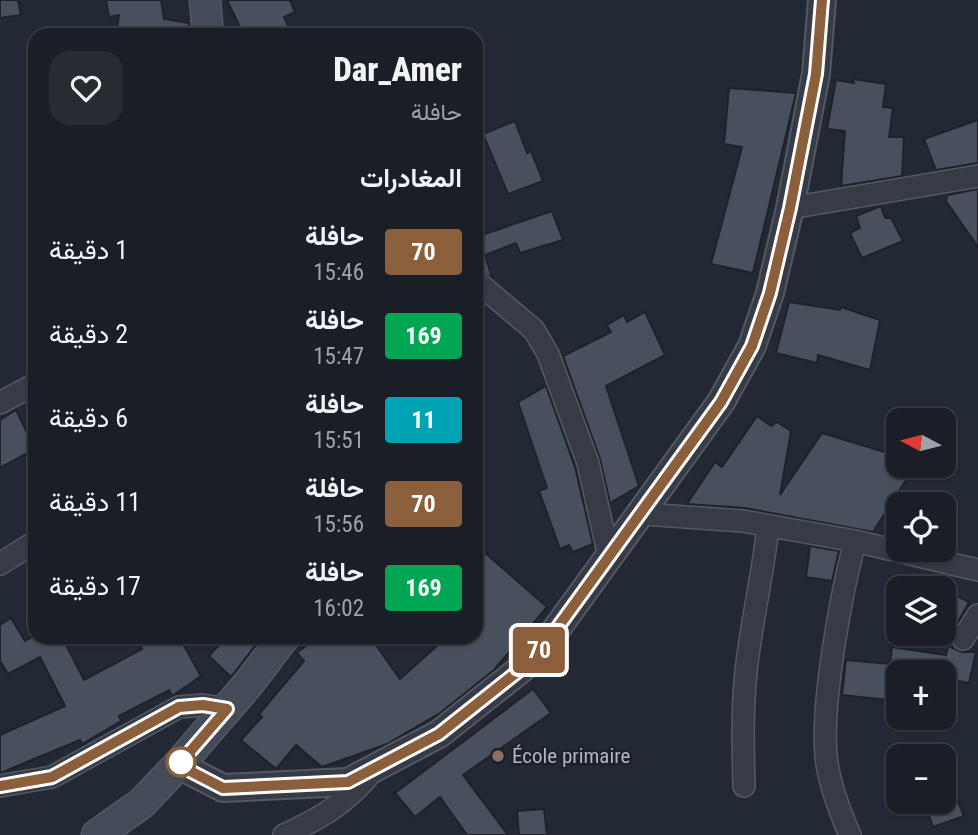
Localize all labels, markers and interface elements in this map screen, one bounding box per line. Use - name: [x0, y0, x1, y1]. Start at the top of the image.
- text: Dar_Amer: [333, 50, 462, 89]
- button: heart: [49, 51, 123, 125]
- text: حافلة: [411, 99, 462, 126]
- text: المغادرات: [360, 163, 462, 193]
- text: حافلة: [305, 221, 364, 251]
- text: 1 دقيقة: [49, 235, 128, 265]
- text: 70: [411, 238, 436, 266]
- text: 15:46: [313, 259, 364, 286]
- text: حافلة: [305, 305, 364, 335]
- text: 2 دقيقة: [49, 319, 128, 349]
- text: 169: [405, 322, 442, 350]
- text: 15:47: [313, 343, 364, 370]
- text: حافلة: [305, 389, 364, 419]
- text: 6 دقيقة: [49, 403, 128, 433]
- text: 11: [411, 406, 436, 434]
- north arrow: [886, 408, 956, 478]
- map controls: [886, 408, 956, 814]
- text: 15:51: [313, 427, 364, 454]
- text: حافلة: [305, 473, 364, 503]
- text: 11 دقيقة: [49, 487, 141, 517]
- text: 70: [411, 490, 436, 518]
- button: locate: [886, 492, 956, 562]
- text: 15:56: [313, 511, 364, 538]
- text: حافلة: [305, 557, 364, 587]
- text: 17 دقيقة: [49, 571, 141, 601]
- text: 169: [405, 574, 442, 602]
- button: layers: [886, 576, 956, 646]
- text: 16:02: [313, 595, 364, 622]
- line badge: 70: [508, 627, 570, 673]
- text: 70: [527, 636, 551, 664]
- button: +: [886, 660, 956, 730]
- place label: École primaire: [512, 744, 630, 768]
- button: −: [886, 744, 956, 814]
- unlabelled marker: [166, 747, 196, 777]
- marker: École primaire: [490, 748, 506, 764]

